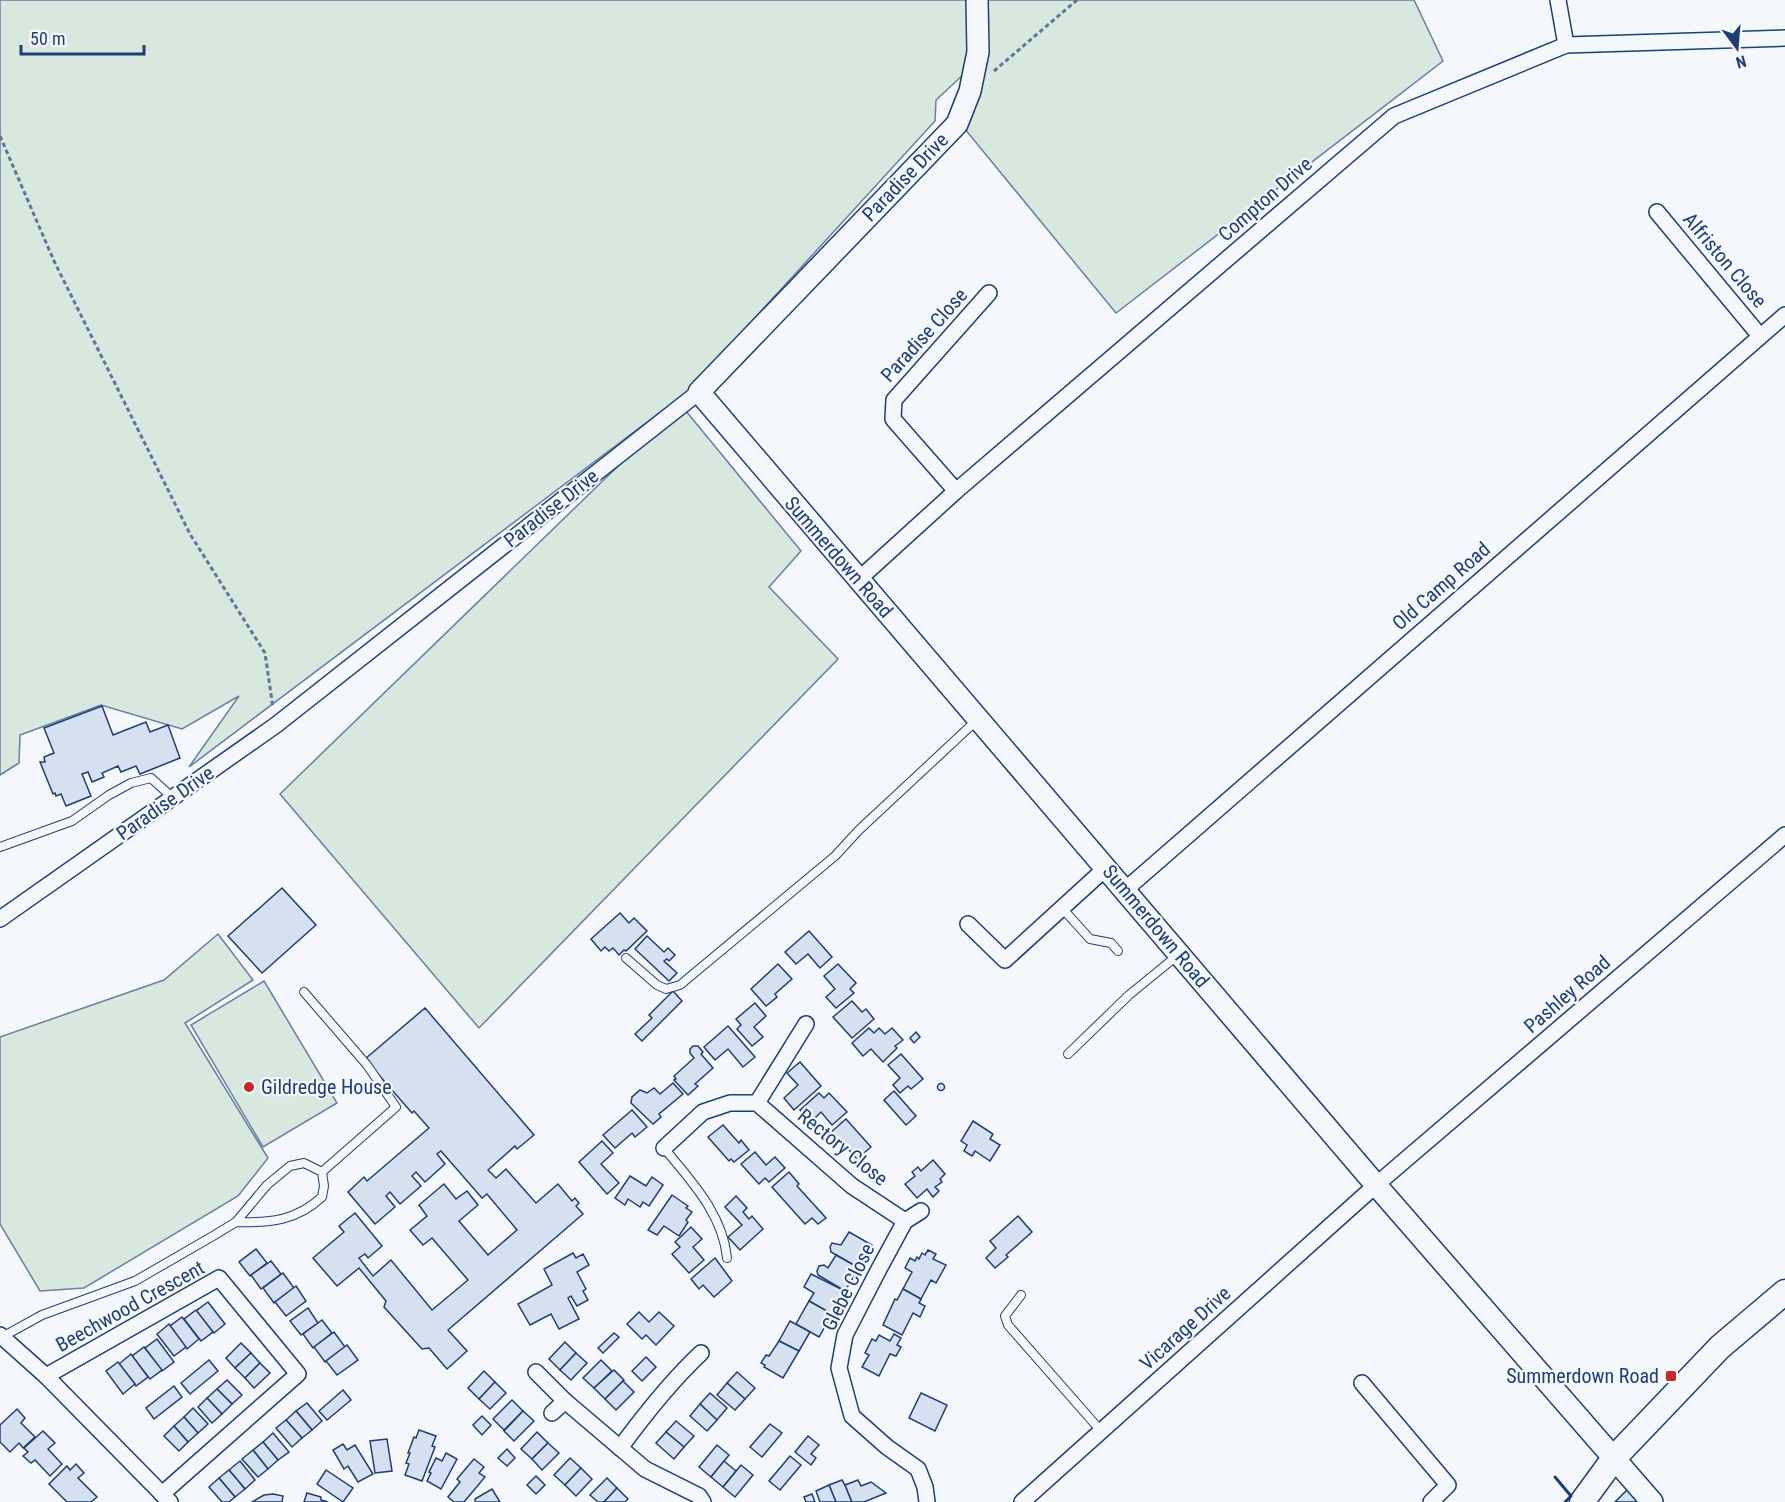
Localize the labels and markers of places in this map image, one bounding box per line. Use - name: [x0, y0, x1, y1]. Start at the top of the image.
- place label: Gildredge House: [261, 1075, 392, 1099]
- marker: Gildredge House: [242, 1080, 256, 1094]
- place label: Summerdown Road: [1506, 1364, 1659, 1388]
- marker: Summerdown Road: [1664, 1369, 1678, 1383]

